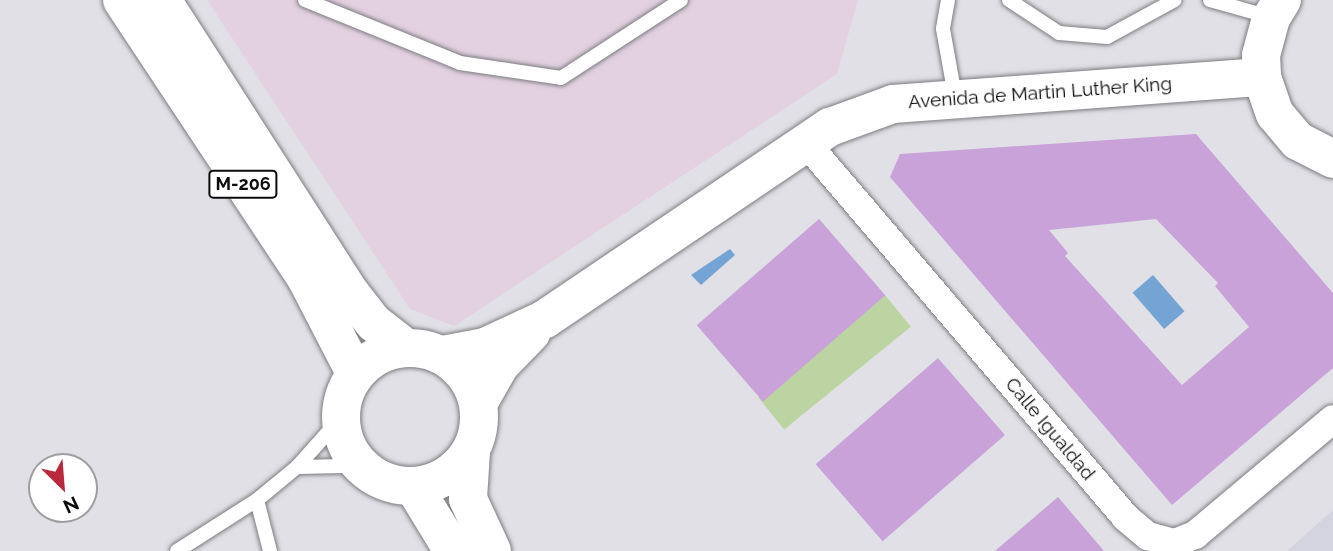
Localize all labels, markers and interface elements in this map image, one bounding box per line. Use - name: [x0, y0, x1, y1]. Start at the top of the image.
- street label: Avenida de Martin Luther King: [907, 72, 1173, 114]
- road number: M-206: [208, 169, 278, 198]
- street label: Calle Igualdad: [1001, 373, 1099, 485]
- north arrow: [28, 453, 98, 523]
- text: N: [60, 492, 82, 518]

